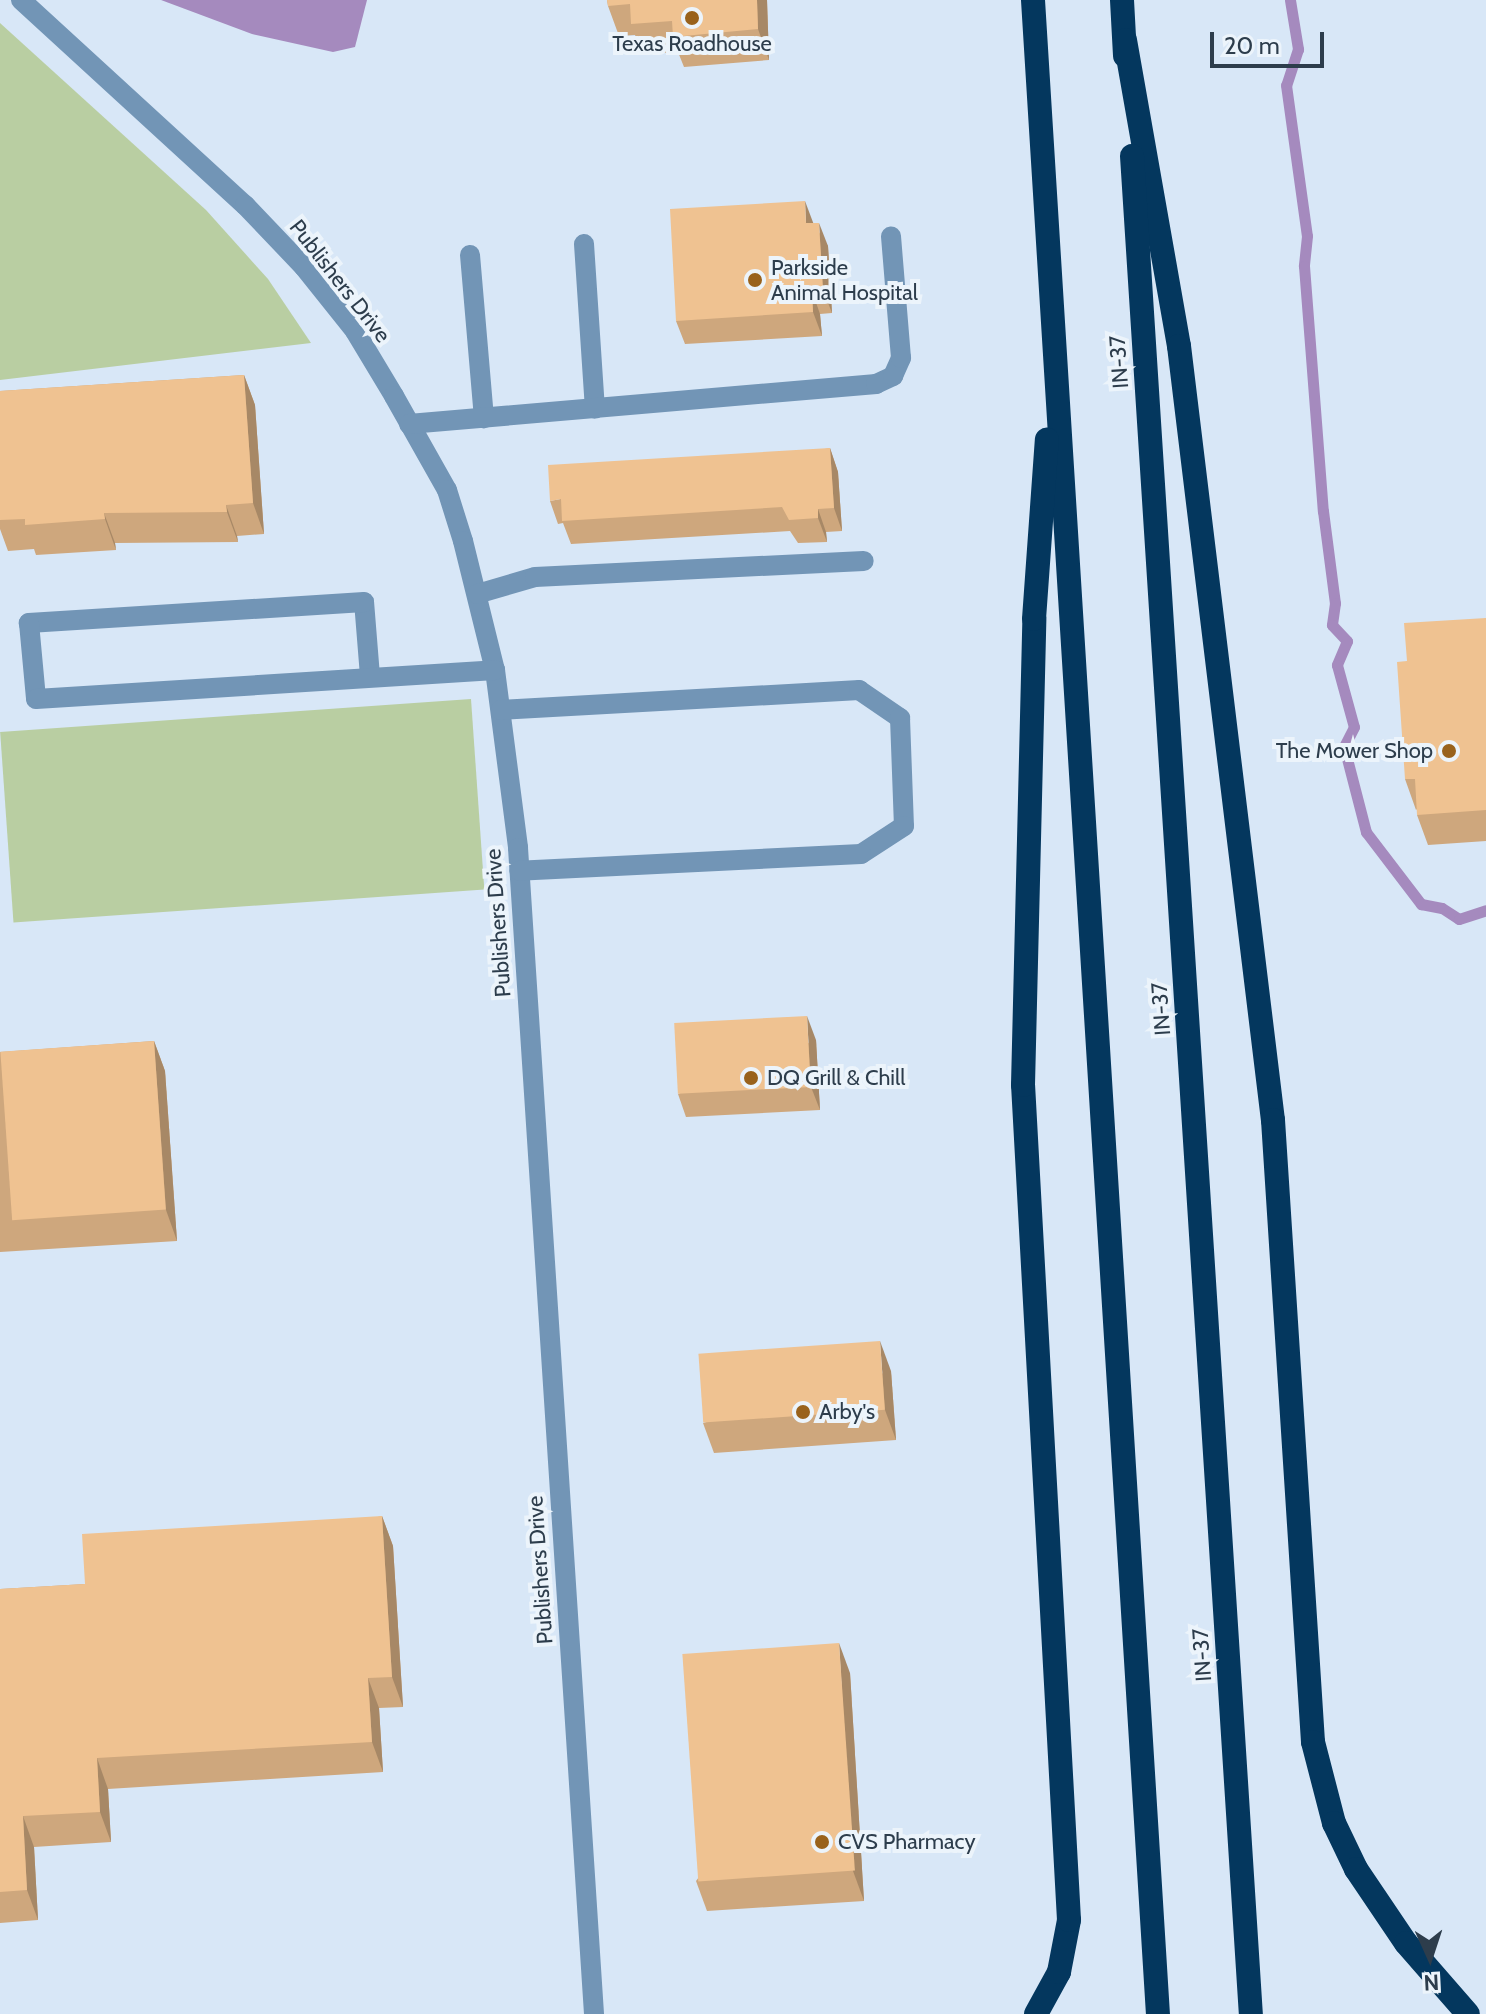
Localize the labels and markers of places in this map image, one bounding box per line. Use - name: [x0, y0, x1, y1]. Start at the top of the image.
- marker: Texas Roadhouse: [683, 9, 701, 27]
- place label: Texas Roadhouse: [612, 31, 772, 57]
- place label: Parkside Animal Hospital: [771, 254, 918, 306]
- marker: Parkside Animal Hospital: [746, 271, 764, 289]
- place label: The Mower Shop: [1276, 738, 1433, 764]
- marker: The Mower Shop: [1440, 742, 1458, 760]
- place label: DQ Grill & Chill: [767, 1065, 905, 1091]
- marker: DQ Grill & Chill: [742, 1069, 760, 1087]
- place label: Arby's: [819, 1399, 875, 1425]
- marker: Arby's: [794, 1403, 812, 1421]
- place label: CVS Pharmacy: [838, 1829, 976, 1855]
- marker: CVS Pharmacy: [813, 1833, 831, 1851]

